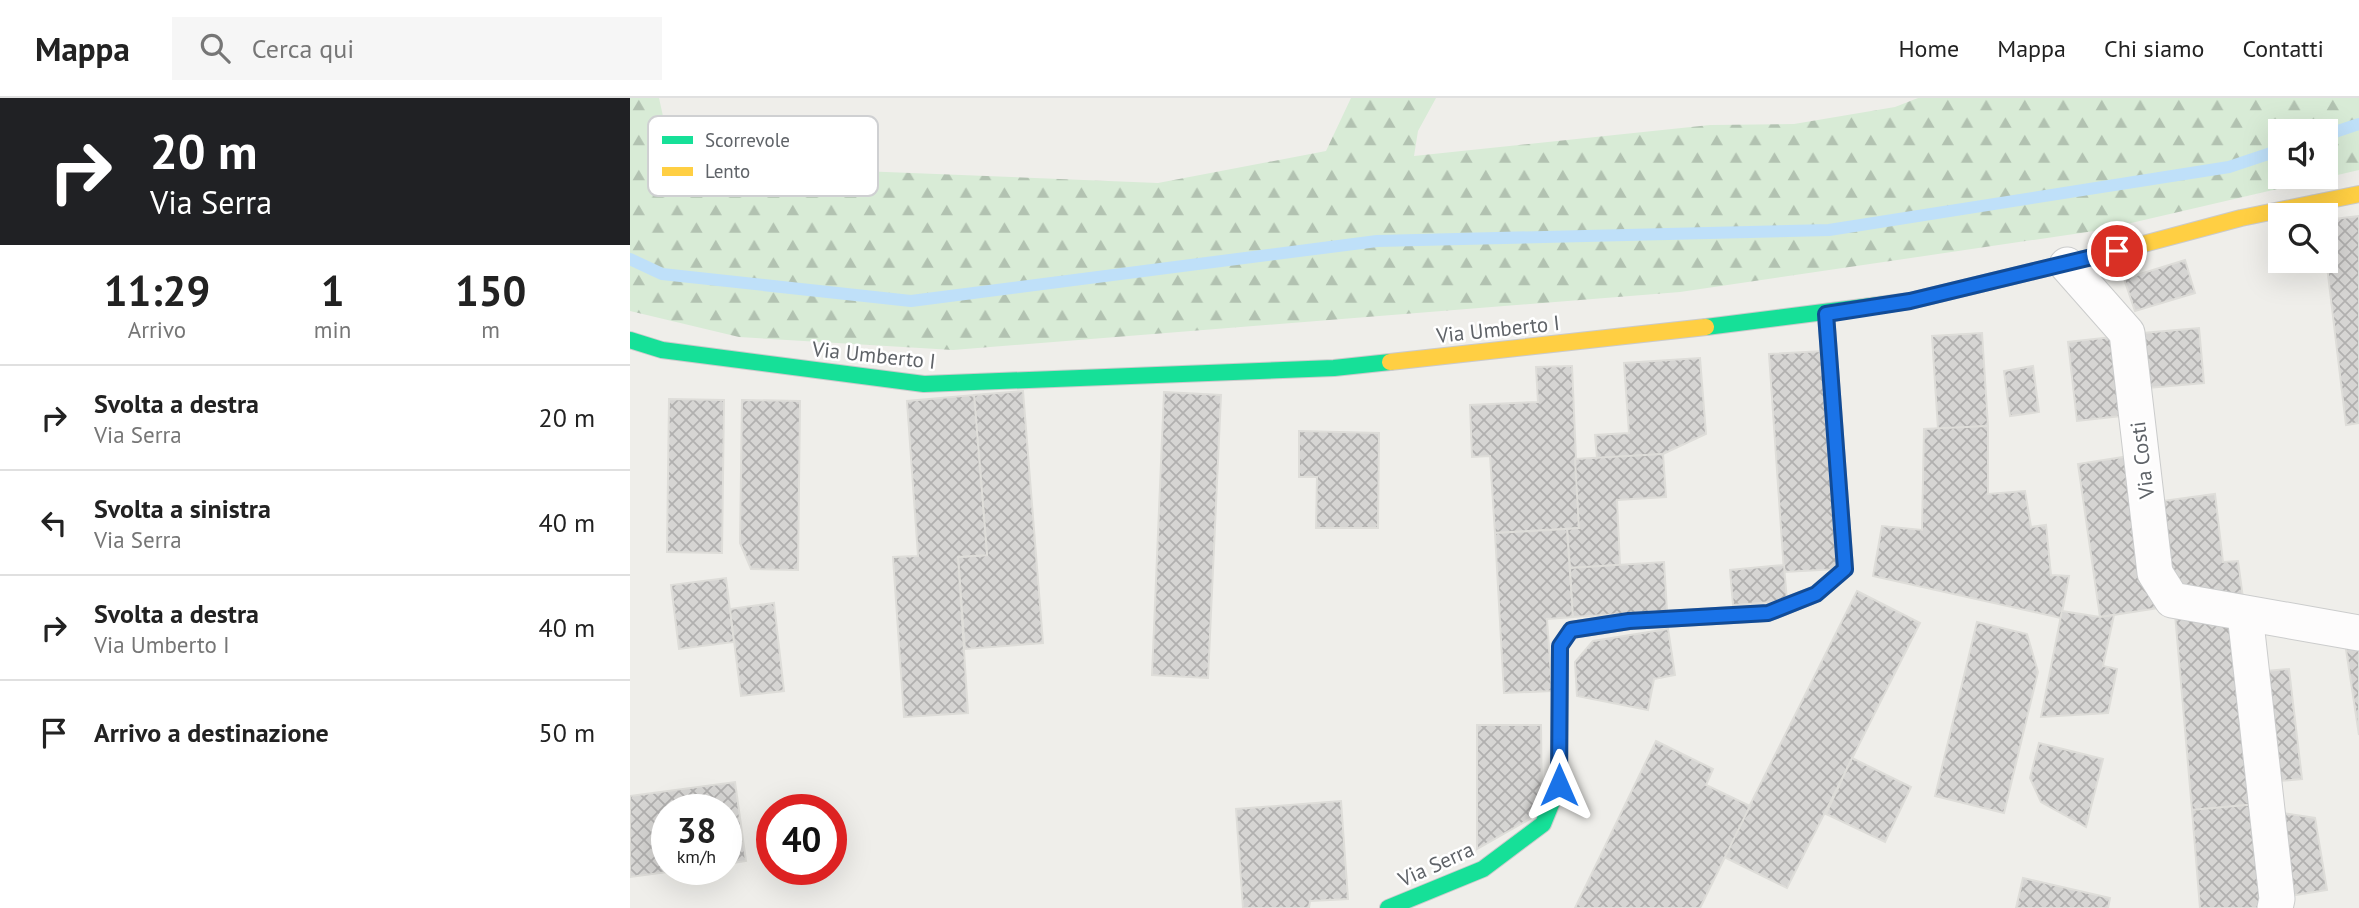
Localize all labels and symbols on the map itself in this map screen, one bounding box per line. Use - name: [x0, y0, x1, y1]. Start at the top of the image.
- legend: [648, 116, 878, 196]
- text: Scorrevole: [705, 128, 790, 152]
- text: Lento: [705, 159, 750, 183]
- pin: [2087, 221, 2147, 281]
- street label: Via Umberto I: [1434, 309, 1561, 349]
- street label: Via Umberto I: [810, 335, 937, 375]
- street label: Via Costi: [2124, 420, 2160, 501]
- position arrow: [1522, 748, 1596, 822]
- speed limit sign: 40: [756, 794, 847, 885]
- street label: Via Serra: [1393, 835, 1478, 893]

